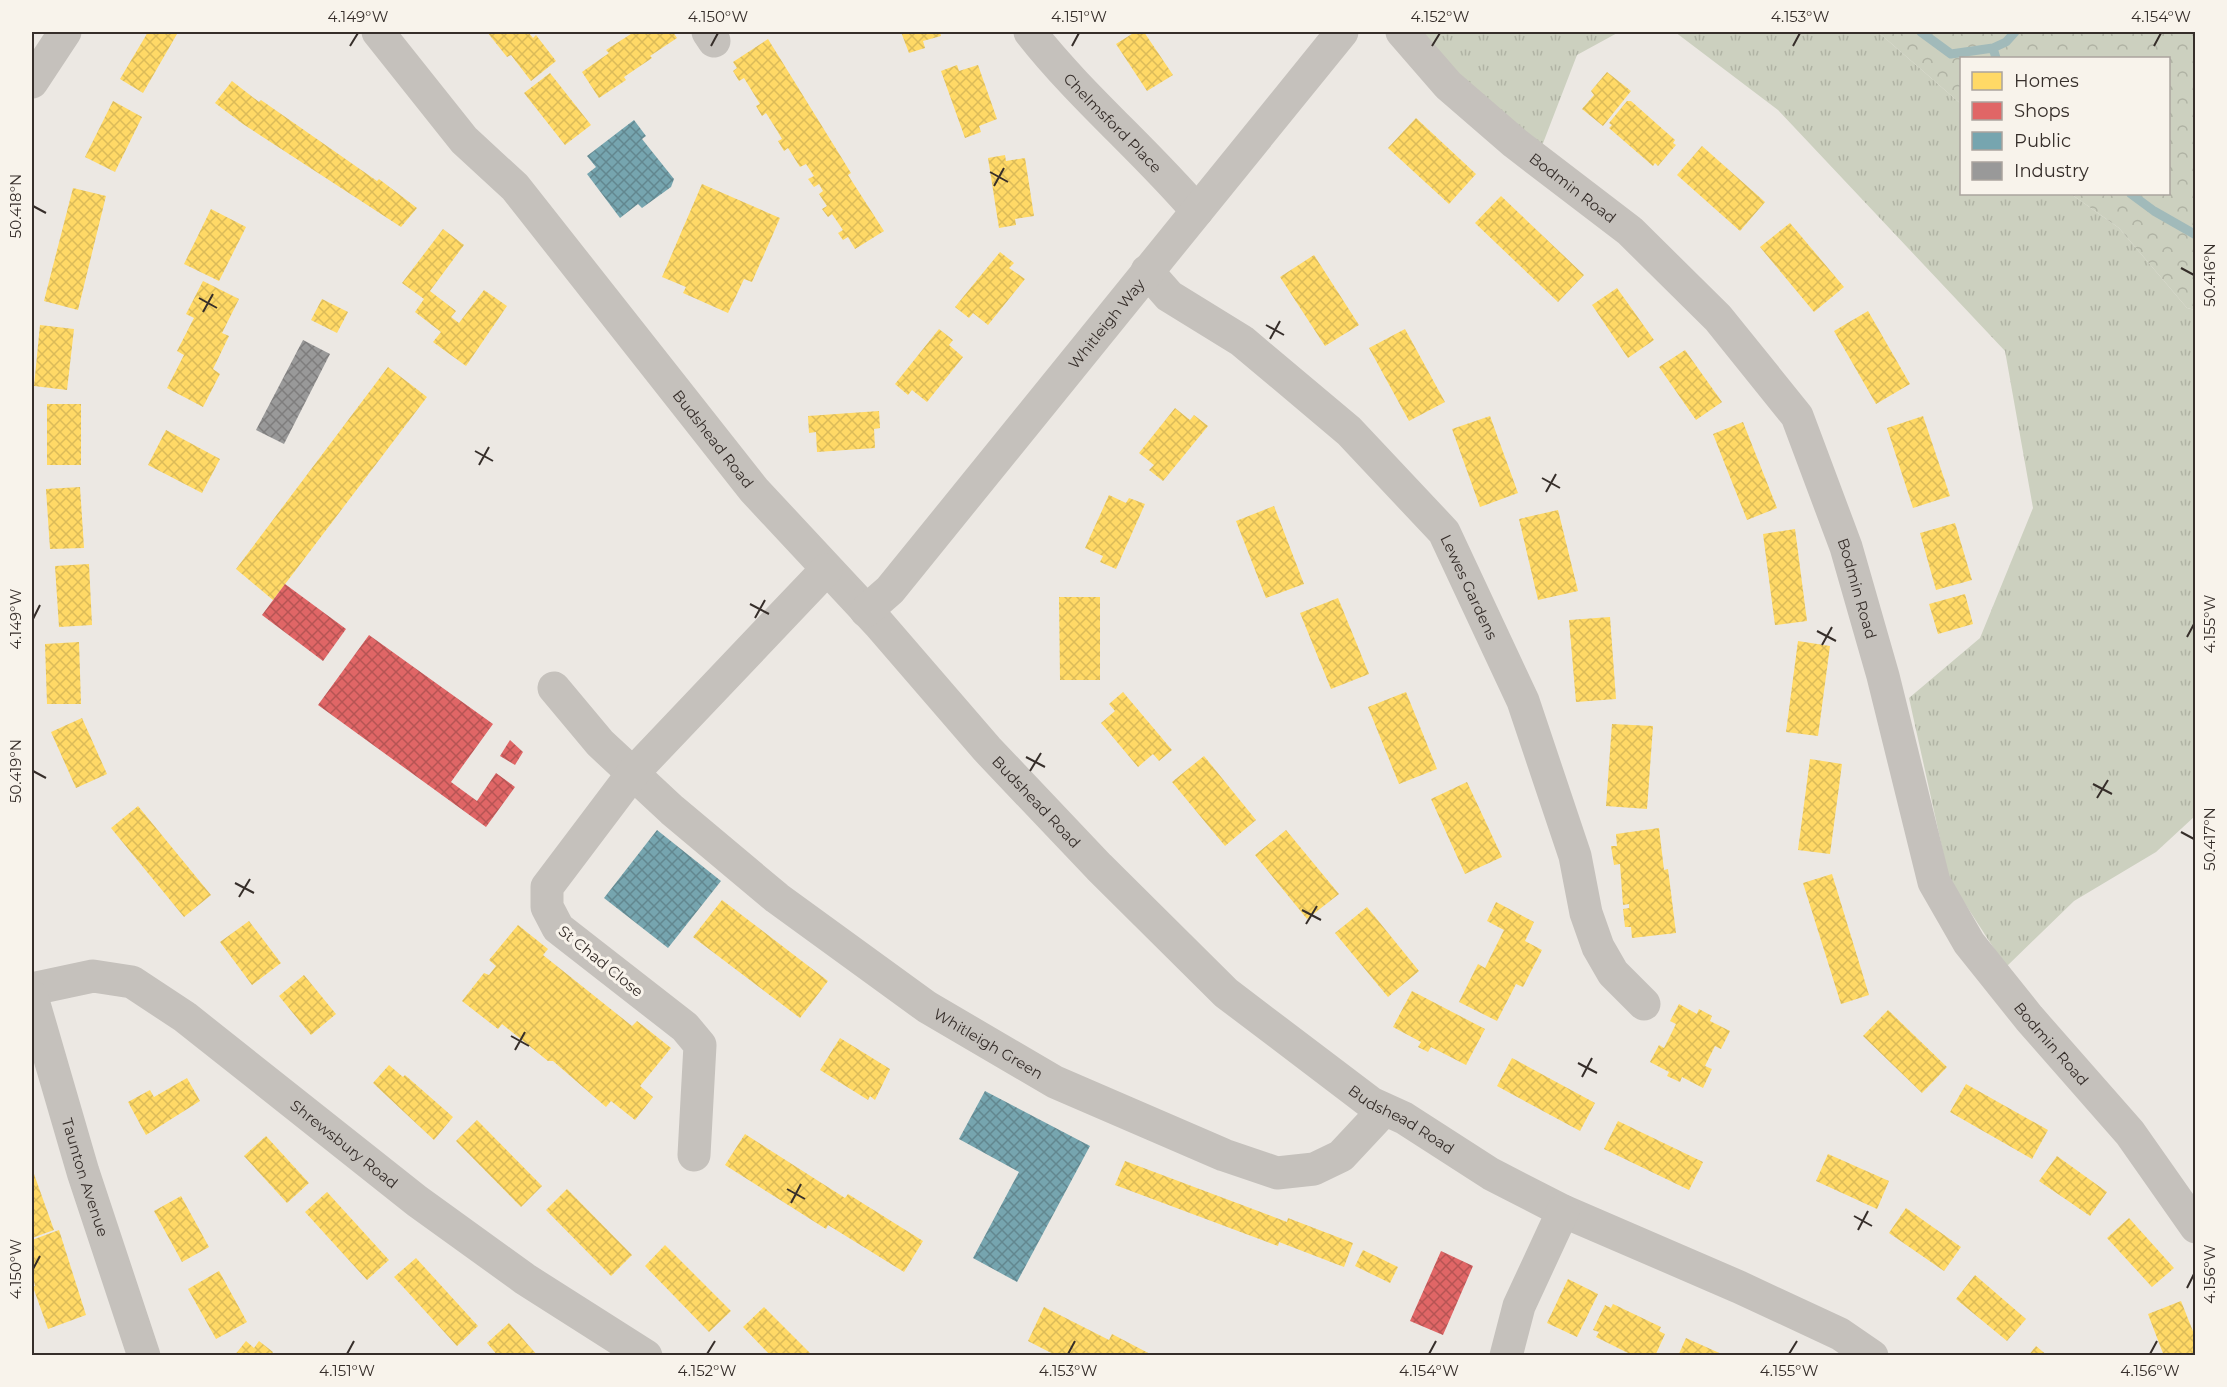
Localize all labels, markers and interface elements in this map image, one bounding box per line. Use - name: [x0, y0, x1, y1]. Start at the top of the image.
- text: 4.149°W: [328, 7, 389, 26]
- text: 4.150°W: [688, 7, 749, 26]
- text: 4.151°W: [1051, 7, 1107, 26]
- text: 4.152°W: [1411, 7, 1470, 26]
- text: 4.153°W: [1771, 7, 1830, 26]
- text: 4.154°W: [2131, 7, 2191, 26]
- legend: [1960, 57, 2170, 195]
- street label: Chelmsford Place: [1060, 69, 1166, 177]
- text: Homes: [2014, 70, 2079, 92]
- text: Shops: [2014, 100, 2070, 122]
- text: Public: [2014, 130, 2071, 152]
- street label: Bodmin Road: [1526, 148, 1620, 227]
- text: Industry: [2014, 160, 2089, 182]
- text: 50.418°N: [6, 174, 25, 238]
- text: 50.416°N: [2200, 243, 2219, 307]
- street label: Whitleigh Way: [1064, 274, 1149, 372]
- street label: Budshead Road: [669, 386, 758, 492]
- street label: Lewes Gardens: [1437, 531, 1502, 642]
- street label: Bodmin Road: [1834, 535, 1881, 641]
- text: 4.149°W: [6, 588, 25, 649]
- text: 4.155°W: [2200, 594, 2219, 653]
- text: 50.419°N: [6, 739, 25, 803]
- street label: Budshead Road: [988, 751, 1085, 851]
- text: 50.417°N: [2200, 807, 2219, 871]
- street label: St Chad Close: [555, 921, 647, 1001]
- street label: Bodmin Road: [2010, 998, 2093, 1089]
- street label: Whitleigh Green: [931, 1004, 1047, 1083]
- street label: Budshead Road: [1345, 1080, 1458, 1158]
- street label: Shrewsbury Road: [287, 1095, 402, 1192]
- street label: Taunton Avenue: [58, 1116, 113, 1239]
- text: 4.150°W: [6, 1238, 25, 1299]
- text: 4.156°W: [2200, 1244, 2219, 1304]
- text: 4.151°W: [319, 1361, 375, 1380]
- text: 4.152°W: [678, 1361, 737, 1380]
- text: 4.153°W: [1039, 1361, 1098, 1380]
- text: 4.154°W: [1399, 1361, 1459, 1380]
- text: 4.155°W: [1760, 1361, 1819, 1380]
- text: 4.156°W: [2120, 1361, 2180, 1380]

